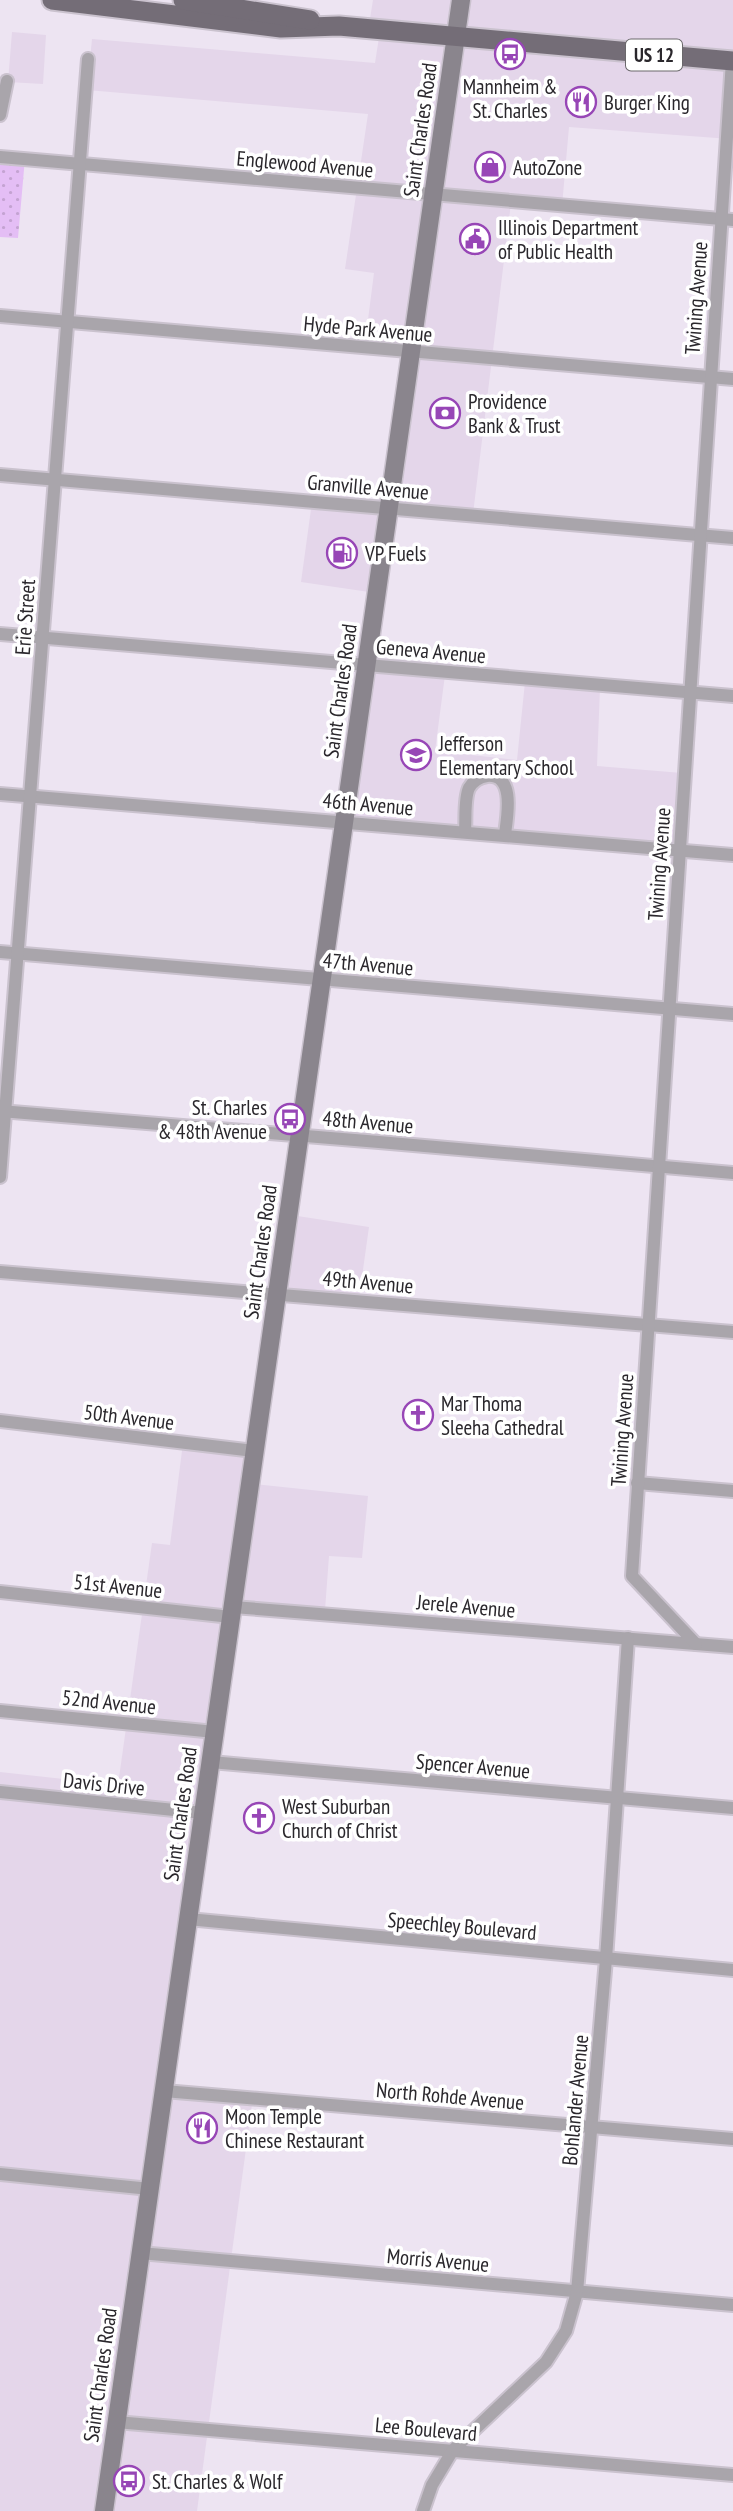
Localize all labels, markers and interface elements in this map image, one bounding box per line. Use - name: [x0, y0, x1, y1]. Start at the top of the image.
- bus stop icon: Mannheim & St. Charles: [493, 37, 527, 71]
- road number: US 12: [626, 40, 682, 70]
- street label: Saint Charles Road: [397, 61, 443, 199]
- place label: Mannheim & St. Charles: [463, 73, 557, 124]
- restaurant icon: Burger King: [564, 85, 598, 119]
- place label: Burger King: [604, 89, 690, 116]
- street label: Englewood Avenue: [236, 145, 374, 183]
- shop icon: AutoZone: [473, 150, 507, 184]
- place label: AutoZone: [513, 154, 582, 181]
- place label: Illinois Department of Public Health: [498, 214, 638, 265]
- public building icon: Illinois Department of Public Health: [458, 222, 492, 256]
- street label: Twining Avenue: [679, 241, 713, 355]
- street label: Hyde Park Avenue: [303, 310, 433, 348]
- place label: Providence Bank & Trust: [468, 388, 561, 439]
- bank icon: Providence Bank & Trust: [428, 396, 462, 430]
- street label: Granville Avenue: [306, 468, 430, 506]
- fuel station icon: VP Fuels: [325, 536, 359, 570]
- place label: VP Fuels: [364, 540, 426, 567]
- street label: Erie Street: [9, 578, 41, 656]
- street label: Saint Charles Road: [317, 622, 363, 760]
- street label: Geneva Avenue: [375, 633, 487, 669]
- place label: Jefferson Elementary School: [438, 730, 574, 781]
- school or university icon: Jefferson Elementary School: [399, 738, 433, 772]
- street label: 46th Avenue: [322, 787, 414, 821]
- street label: Twining Avenue: [642, 807, 676, 921]
- street label: 47th Avenue: [322, 947, 414, 981]
- place label: St. Charles & 48th Avenue: [158, 1094, 267, 1145]
- bus stop icon: St. Charles & 48th Avenue: [273, 1102, 307, 1136]
- street label: 48th Avenue: [322, 1105, 414, 1139]
- street label: Saint Charles Road: [237, 1183, 283, 1321]
- street label: 49th Avenue: [322, 1265, 414, 1299]
- street label: Twining Avenue: [605, 1373, 639, 1487]
- place label: Mar Thoma Sleeha Cathedral: [441, 1390, 564, 1441]
- street label: 50th Avenue: [82, 1398, 176, 1436]
- church icon: Mar Thoma Sleeha Cathedral: [401, 1398, 435, 1432]
- street label: 51st Avenue: [72, 1568, 164, 1604]
- street label: Jerele Avenue: [415, 1588, 516, 1624]
- street label: 52nd Avenue: [61, 1684, 157, 1720]
- street label: Saint Charles Road: [157, 1745, 203, 1883]
- street label: Spencer Avenue: [415, 1748, 531, 1784]
- street label: Davis Drive: [62, 1766, 146, 1802]
- place label: West Suburban Church of Christ: [282, 1793, 398, 1844]
- church icon: West Suburban Church of Christ: [242, 1801, 276, 1835]
- street label: Speechley Boulevard: [386, 1906, 538, 1946]
- street label: Bohlander Avenue: [556, 2033, 594, 2167]
- street label: North Rohde Avenue: [375, 2076, 525, 2116]
- place label: Moon Temple Chinese Restaurant: [225, 2103, 364, 2154]
- restaurant icon: Moon Temple Chinese Restaurant: [185, 2111, 219, 2145]
- street label: Morris Avenue: [386, 2242, 490, 2278]
- street label: Saint Charles Road: [77, 2306, 123, 2444]
- street label: Lee Boulevard: [374, 2411, 478, 2447]
- bus stop icon: St. Charles & Wolf: [112, 2464, 146, 2498]
- place label: St. Charles & Wolf: [152, 2468, 283, 2495]

